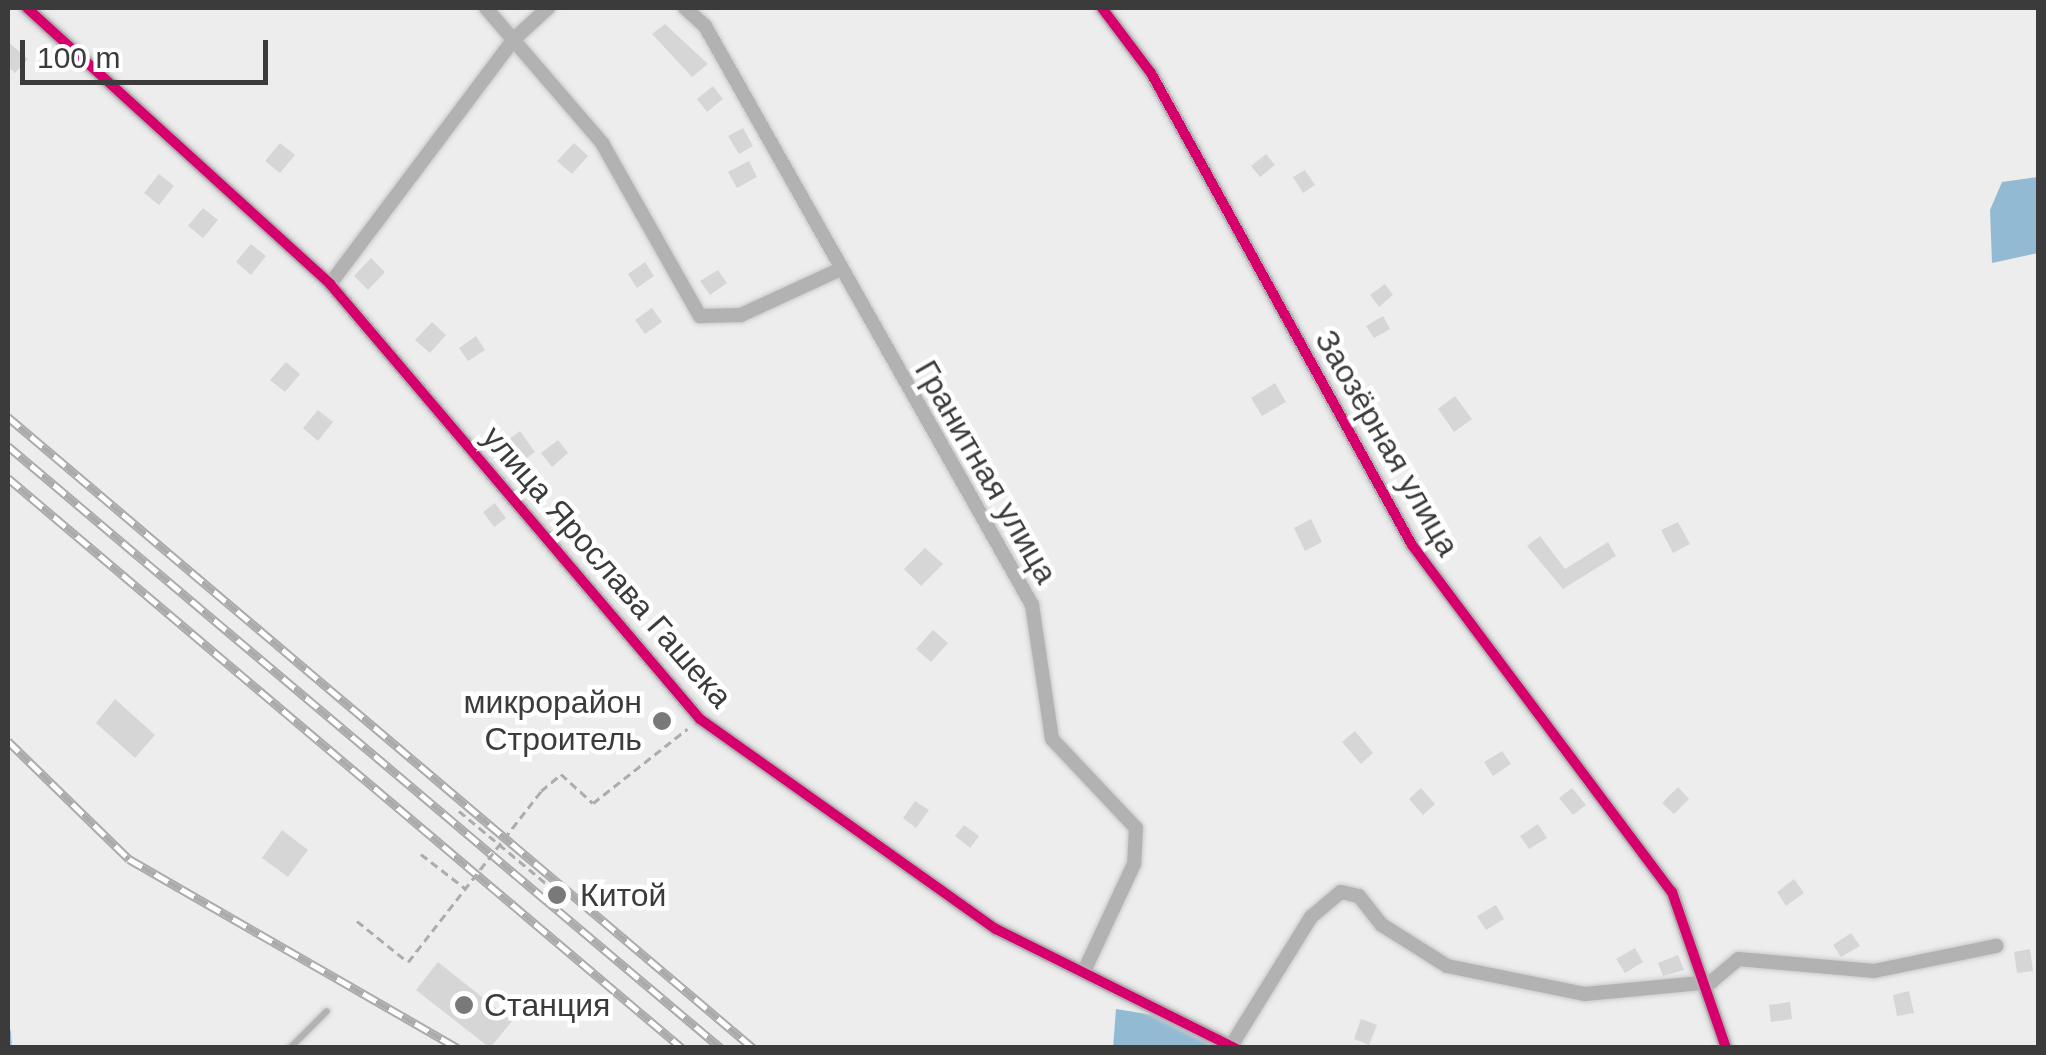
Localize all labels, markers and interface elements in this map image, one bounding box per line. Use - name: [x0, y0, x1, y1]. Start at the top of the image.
- scale bar: [25, 20, 272, 82]
- text: 100 m: [37, 41, 120, 74]
- street label: Заозёрная улица: [1307, 323, 1467, 563]
- street label: Гранитная улица: [907, 354, 1065, 590]
- street label: улица Ярослава Гашека: [474, 418, 740, 716]
- place label: микрорайон Строитель: [464, 684, 642, 759]
- marker: микрорайон Строитель: [651, 710, 673, 732]
- place label: Китой: [580, 876, 666, 914]
- marker: Китой: [544, 882, 570, 908]
- place label: Станция: [484, 986, 610, 1024]
- marker: Станция: [453, 994, 475, 1016]

